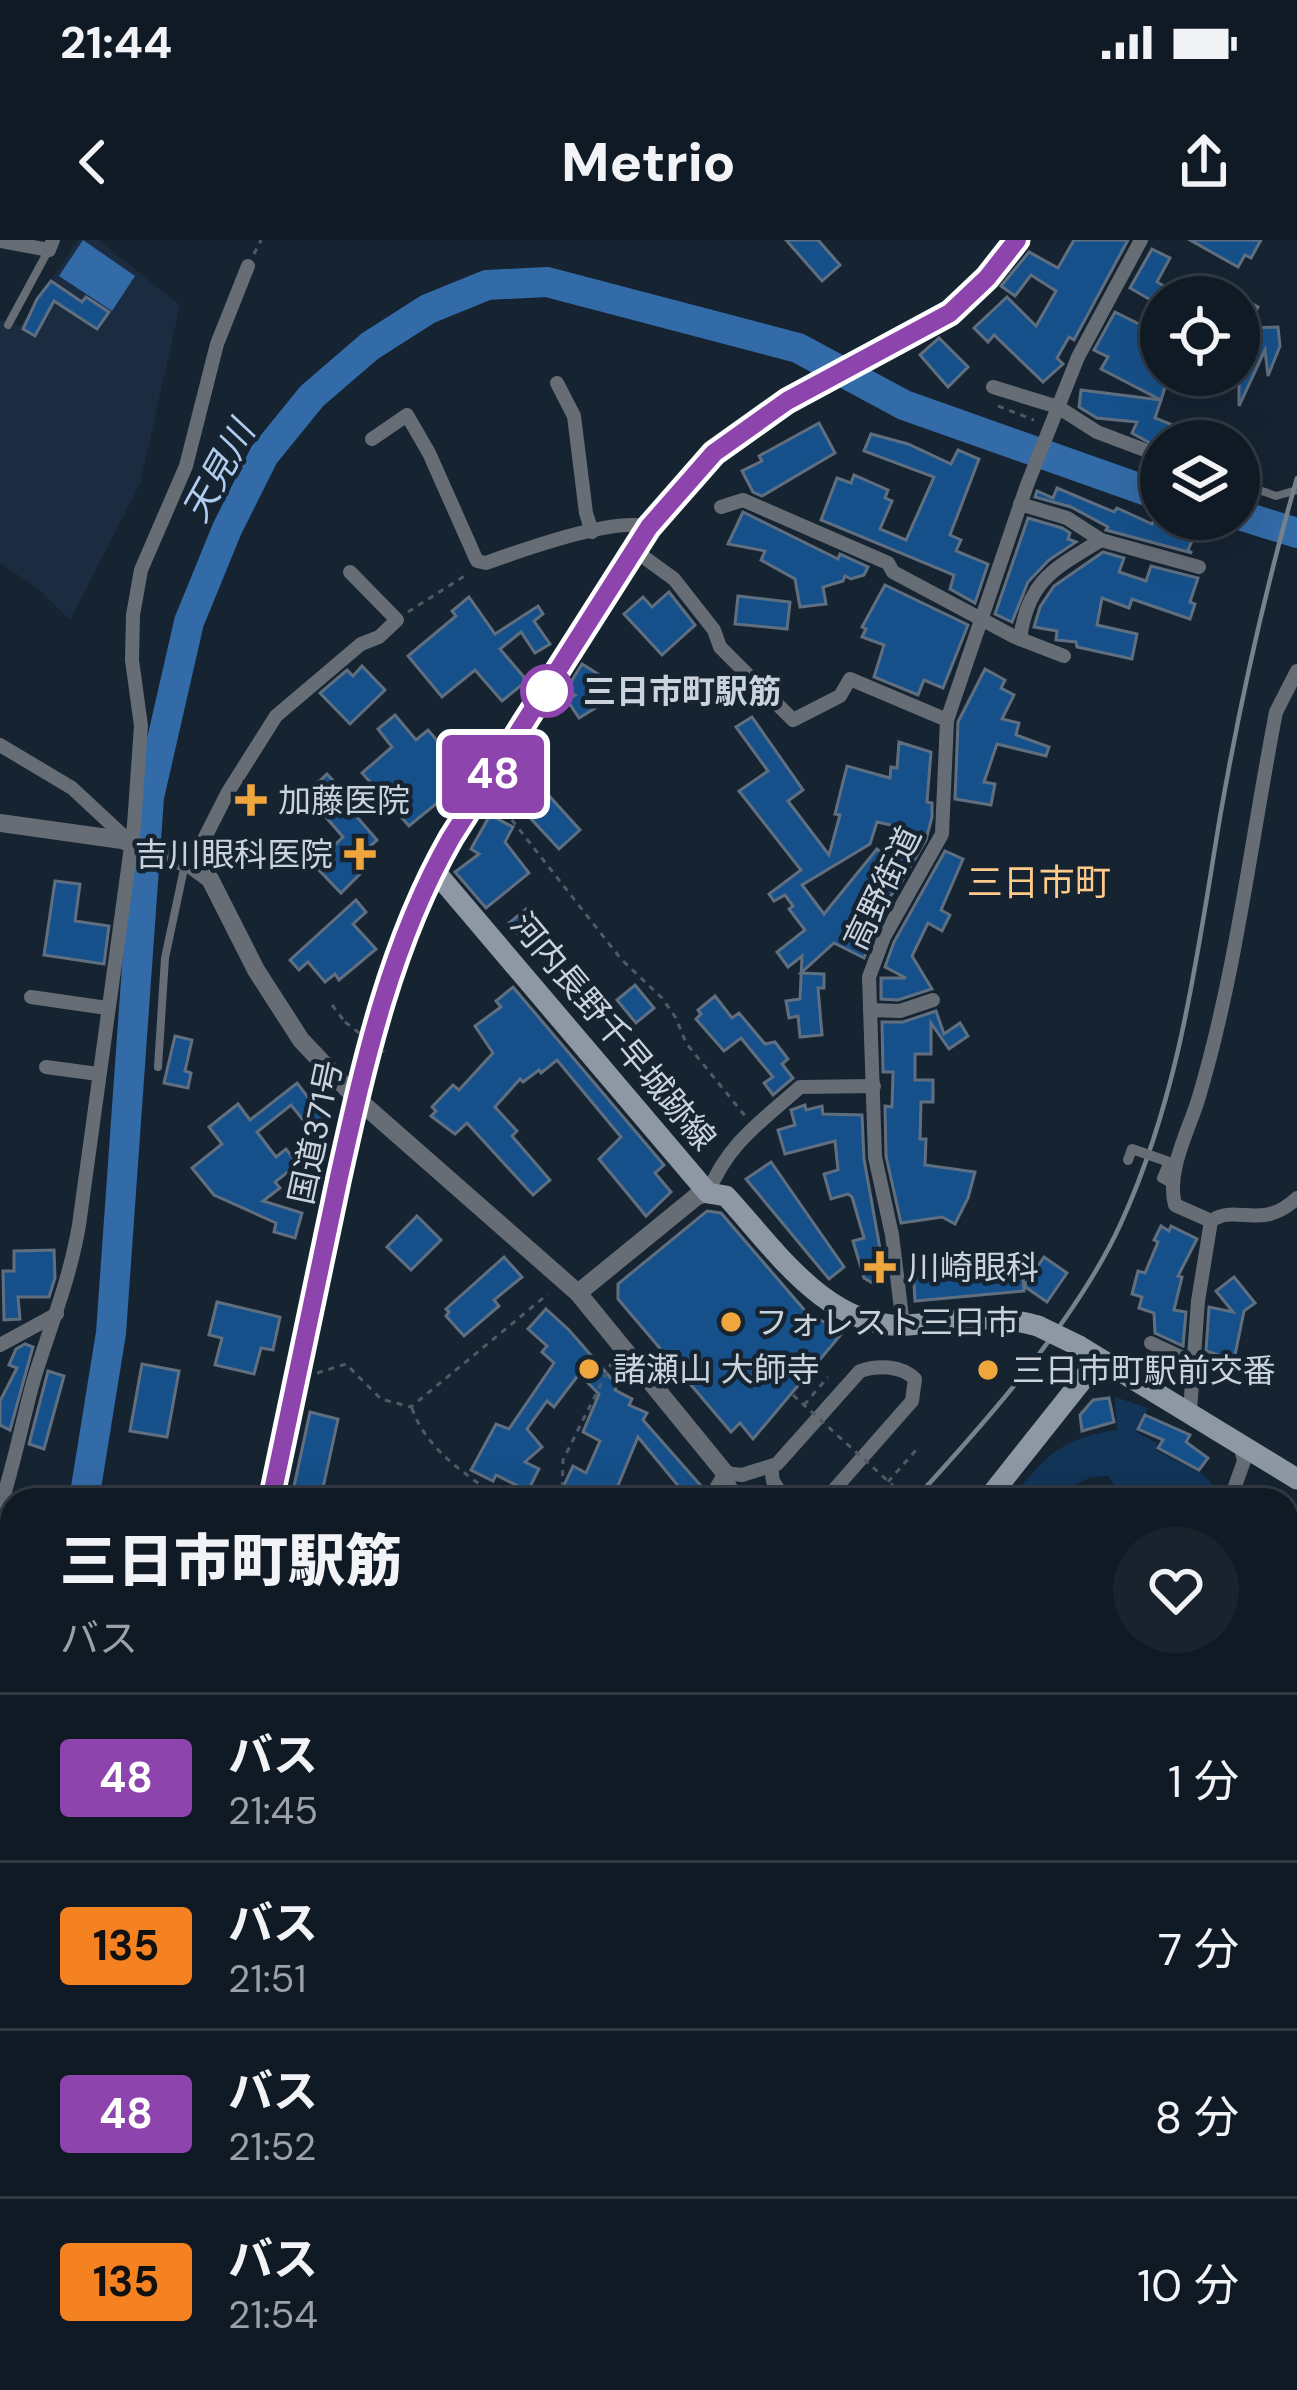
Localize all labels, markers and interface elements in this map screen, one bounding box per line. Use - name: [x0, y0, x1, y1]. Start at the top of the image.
- text: 21:44: [60, 13, 172, 72]
- text: Metrio: [561, 127, 736, 198]
- icon: back: [60, 129, 126, 195]
- icon: share: [1171, 129, 1237, 195]
- map controls: [1140, 276, 1260, 540]
- button: locate: [1140, 276, 1260, 396]
- water label: 天見川: [172, 409, 267, 530]
- button: layers: [1140, 420, 1260, 540]
- marker: 三日市町駅筋: [522, 666, 572, 716]
- place label: 三日市町駅筋: [583, 670, 781, 713]
- line badge: 48: [439, 735, 547, 813]
- text: 48: [466, 746, 520, 801]
- place label: 加藤医院: [278, 779, 410, 822]
- marker: 加藤医院: [235, 784, 267, 816]
- street label: 高野街道: [834, 819, 931, 957]
- place label: 吉川眼科医院: [135, 833, 333, 876]
- marker: 吉川眼科医院: [344, 838, 376, 870]
- district label: 三日市町: [967, 859, 1111, 906]
- street label: 河内長野千早城跡線: [502, 904, 726, 1159]
- street label: 国道371号: [279, 1056, 352, 1208]
- place label: 川崎眼科: [907, 1246, 1039, 1289]
- marker: 川崎眼科: [864, 1251, 896, 1283]
- place label: フォレスト三日市: [755, 1301, 1019, 1344]
- marker: フォレスト三日市: [718, 1309, 744, 1335]
- place label: 諸瀬山 大師寺: [613, 1348, 820, 1391]
- place label: 三日市町駅前交番: [1012, 1349, 1276, 1392]
- marker: 諸瀬山 大師寺: [576, 1356, 602, 1382]
- marker: 三日市町駅前交番: [975, 1357, 1001, 1383]
- text: 三日市町駅筋: [60, 1524, 402, 1599]
- button: heart: [1113, 1527, 1239, 1653]
- text: バス: [60, 1613, 138, 1664]
- text: バス: [228, 1726, 318, 1785]
- text: 48: [99, 1750, 153, 1805]
- text: 1 分: [1168, 1752, 1239, 1811]
- text: 21:45: [228, 1785, 318, 1836]
- text: バス: [228, 1894, 318, 1953]
- text: 135: [93, 1918, 159, 1973]
- text: 7 分: [1158, 1920, 1239, 1979]
- text: 21:51: [228, 1953, 306, 2004]
- text: バス: [228, 2062, 318, 2121]
- text: 48: [99, 2086, 153, 2141]
- text: 8 分: [1155, 2088, 1239, 2147]
- text: 21:52: [228, 2121, 316, 2172]
- text: バス: [228, 2230, 318, 2289]
- text: 135: [93, 2254, 159, 2309]
- text: 10 分: [1137, 2256, 1239, 2315]
- text: 21:54: [228, 2289, 318, 2340]

